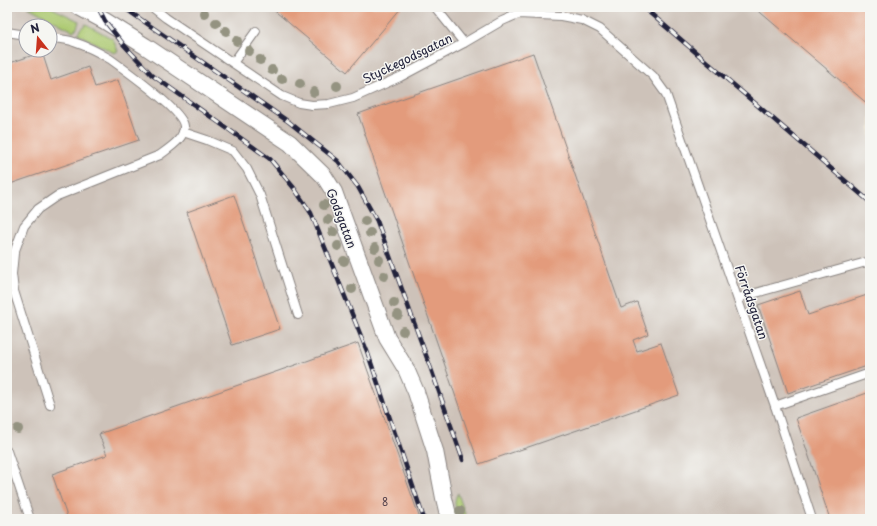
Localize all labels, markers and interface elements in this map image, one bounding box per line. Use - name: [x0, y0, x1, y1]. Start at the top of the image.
- north arrow: [18, 18, 58, 58]
- text: N: [28, 18, 42, 37]
- street label: Styckegodsgatan: [359, 28, 455, 88]
- street label: Godsgatan: [322, 185, 362, 251]
- street label: Förrådsgatan: [731, 262, 773, 342]
- house number: 8: [382, 494, 388, 509]

